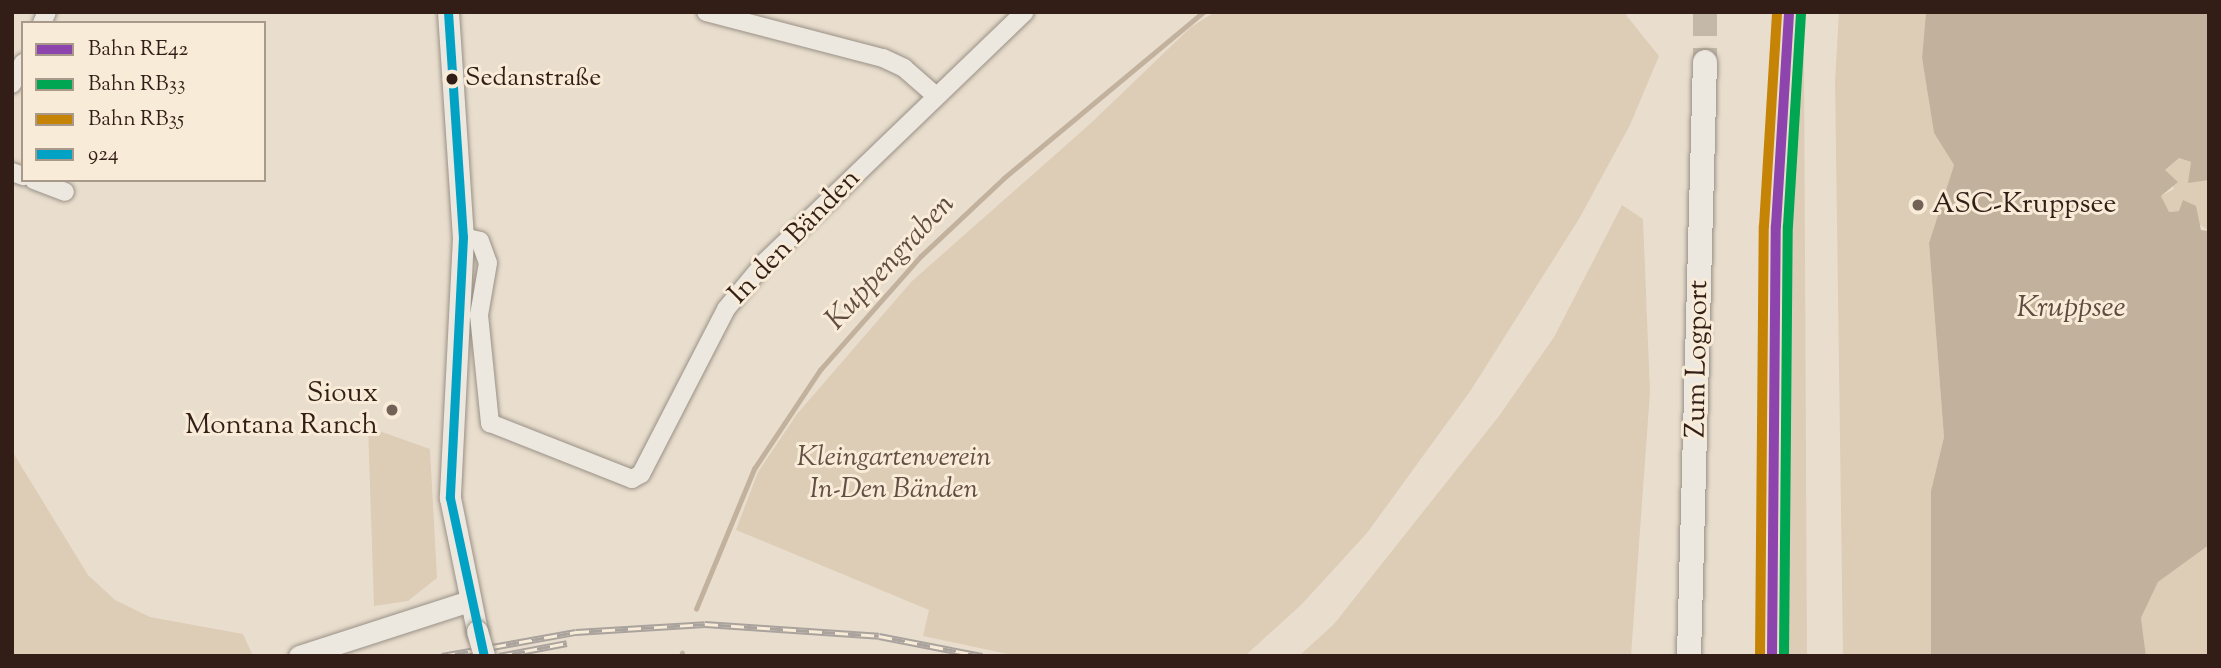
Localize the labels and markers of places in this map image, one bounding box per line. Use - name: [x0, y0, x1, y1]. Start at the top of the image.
- place label: Sedanstraße: [465, 63, 601, 95]
- marker: Sedanstraße: [445, 72, 459, 86]
- place label: ASC-Kruppsee: [1932, 188, 2117, 222]
- marker: ASC-Kruppsee: [1910, 197, 1926, 213]
- place label: Sioux Montana Ranch: [185, 377, 378, 443]
- marker: Sioux Montana Ranch: [384, 402, 400, 418]

